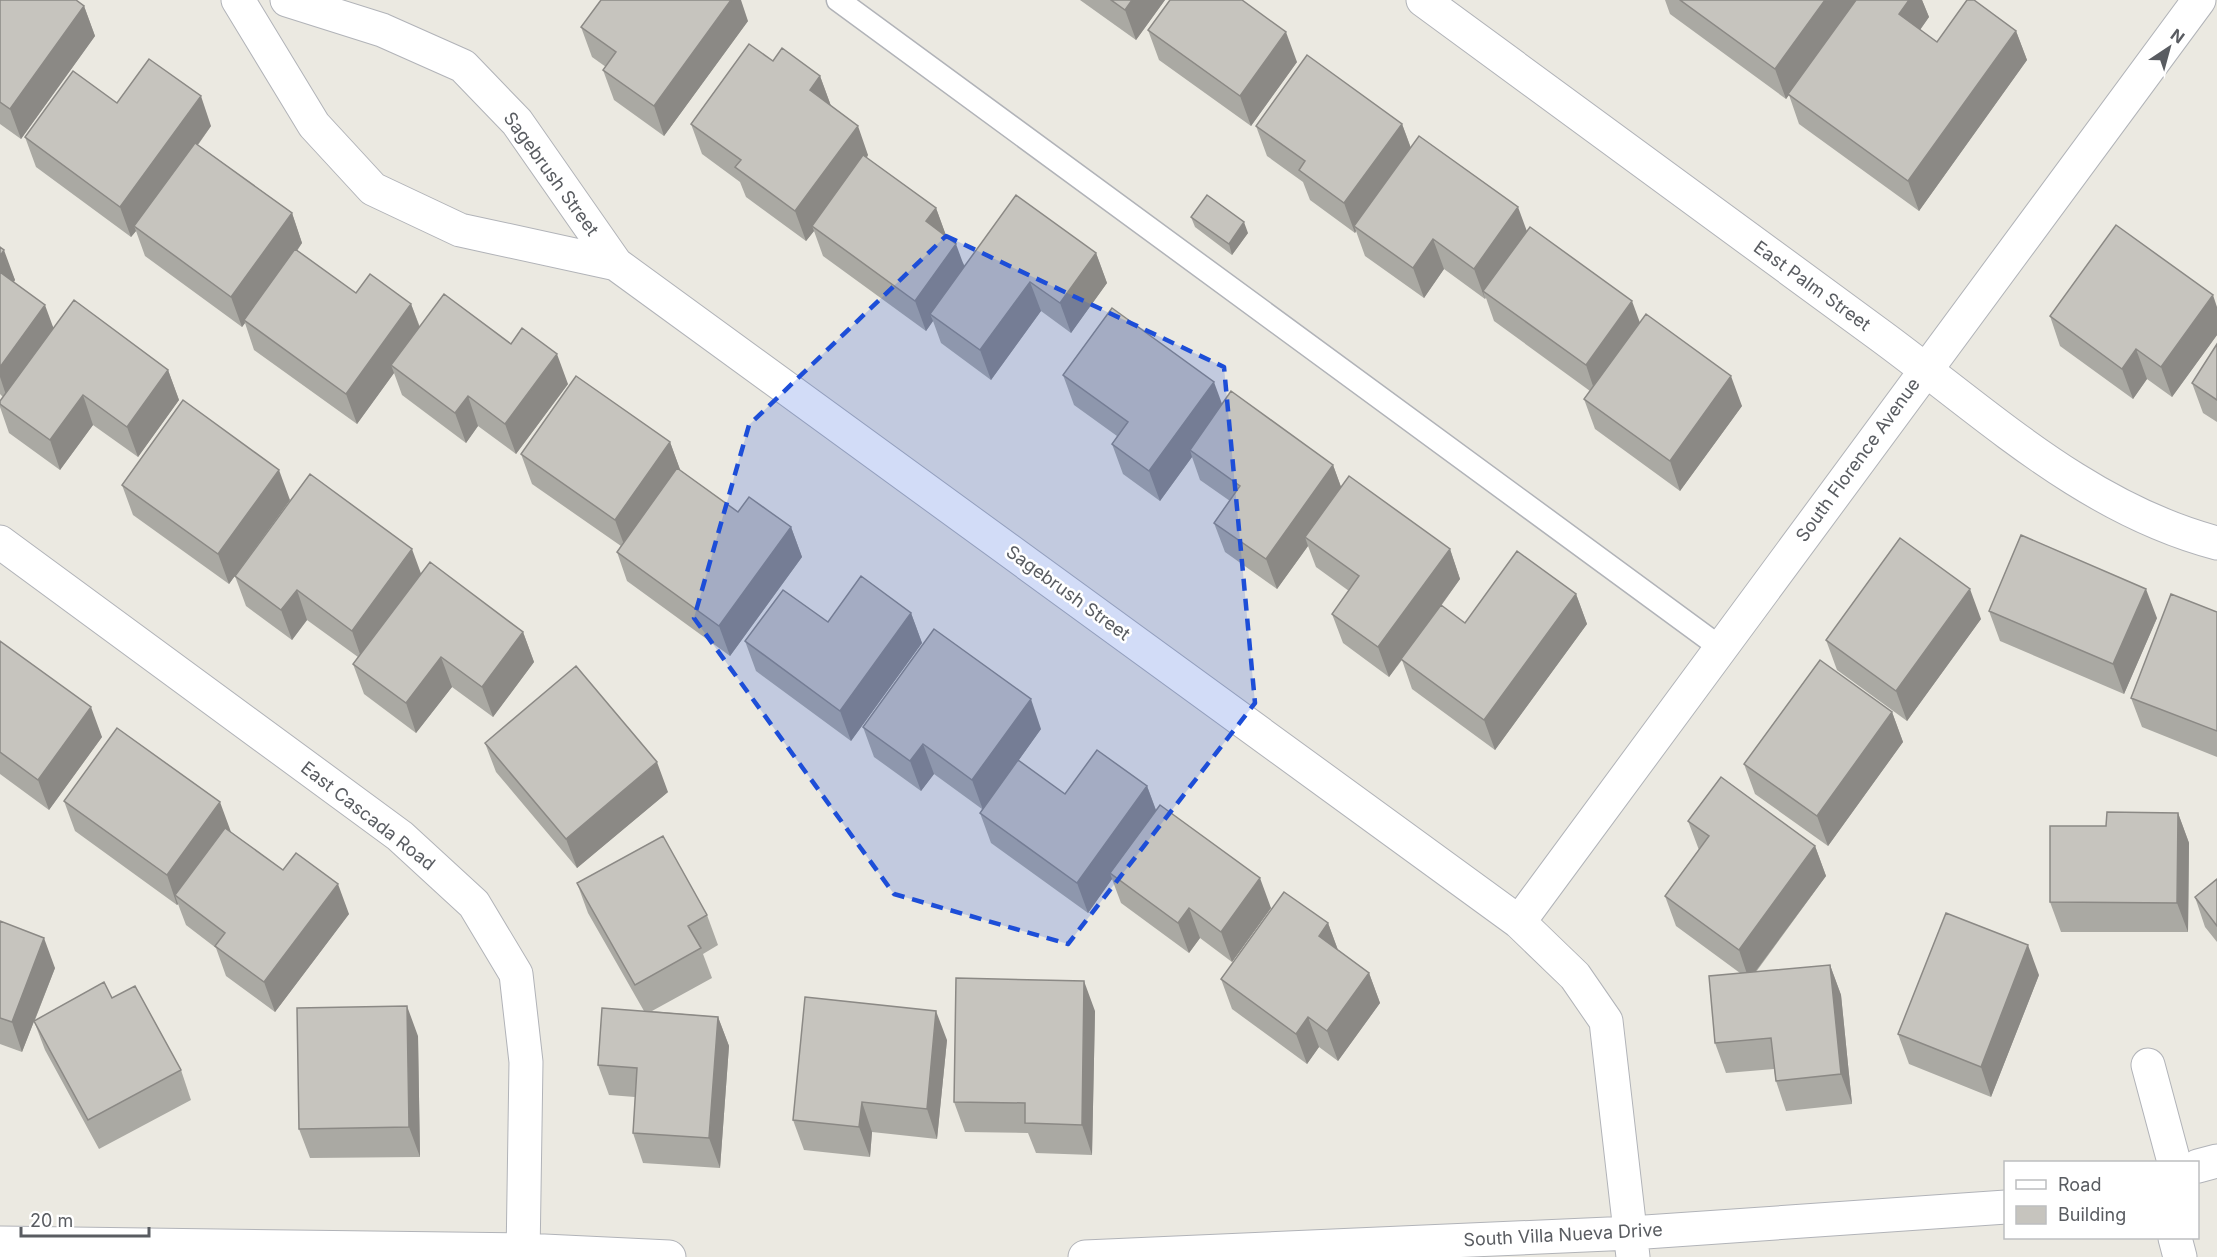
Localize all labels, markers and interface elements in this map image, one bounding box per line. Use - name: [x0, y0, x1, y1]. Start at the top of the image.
- north arrow: [2139, 18, 2199, 78]
- text: N: [2167, 24, 2189, 48]
- street label: Sagebrush Street: [500, 108, 603, 240]
- street label: East Palm Street: [1750, 236, 1875, 335]
- street label: South Florence Avenue: [1791, 374, 1924, 546]
- street label: Sagebrush Street: [1002, 541, 1134, 645]
- street label: East Cascada Road: [297, 757, 440, 874]
- legend: [2004, 1161, 2199, 1239]
- text: Road: [2058, 1174, 2101, 1195]
- scale bar: [21, 1200, 148, 1238]
- text: Building: [2058, 1204, 2126, 1225]
- text: 20 m: [30, 1210, 73, 1231]
- street label: South Villa Nueva Drive: [1463, 1219, 1663, 1250]

